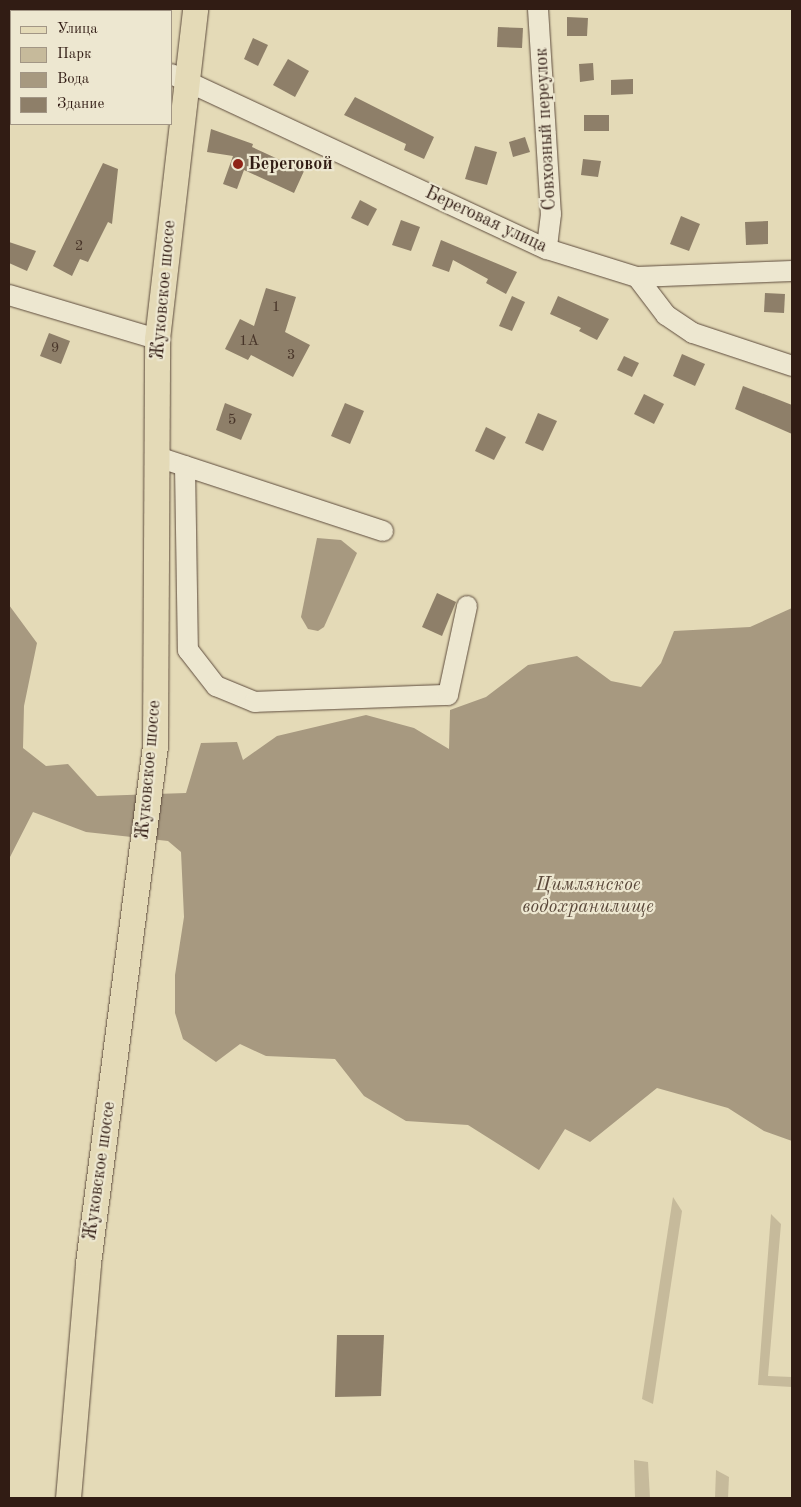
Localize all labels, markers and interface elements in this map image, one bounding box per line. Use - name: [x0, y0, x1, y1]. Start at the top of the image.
- legend: [10, 10, 172, 125]
- text: Улица: [57, 22, 98, 37]
- text: Парк: [57, 47, 92, 62]
- street label: Совхозный переулок: [531, 47, 561, 211]
- text: Вода: [57, 72, 89, 87]
- text: Здание: [57, 97, 104, 112]
- place label: Береговой: [248, 153, 333, 175]
- marker: Береговой: [232, 158, 244, 170]
- street label: Береговая улица: [421, 182, 551, 258]
- street label: Жуковское шоссе: [147, 219, 181, 361]
- house number: 2: [75, 238, 83, 256]
- house number: 1: [272, 299, 280, 317]
- house number: 1А: [239, 333, 259, 351]
- house number: 9: [51, 340, 59, 358]
- house number: 3: [287, 347, 295, 365]
- house number: 5: [228, 412, 236, 430]
- street label: Жуковское шоссе: [132, 699, 166, 841]
- water label: Цимлянское водохранилище: [522, 875, 654, 919]
- street label: Жуковское шоссе: [80, 1100, 120, 1242]

